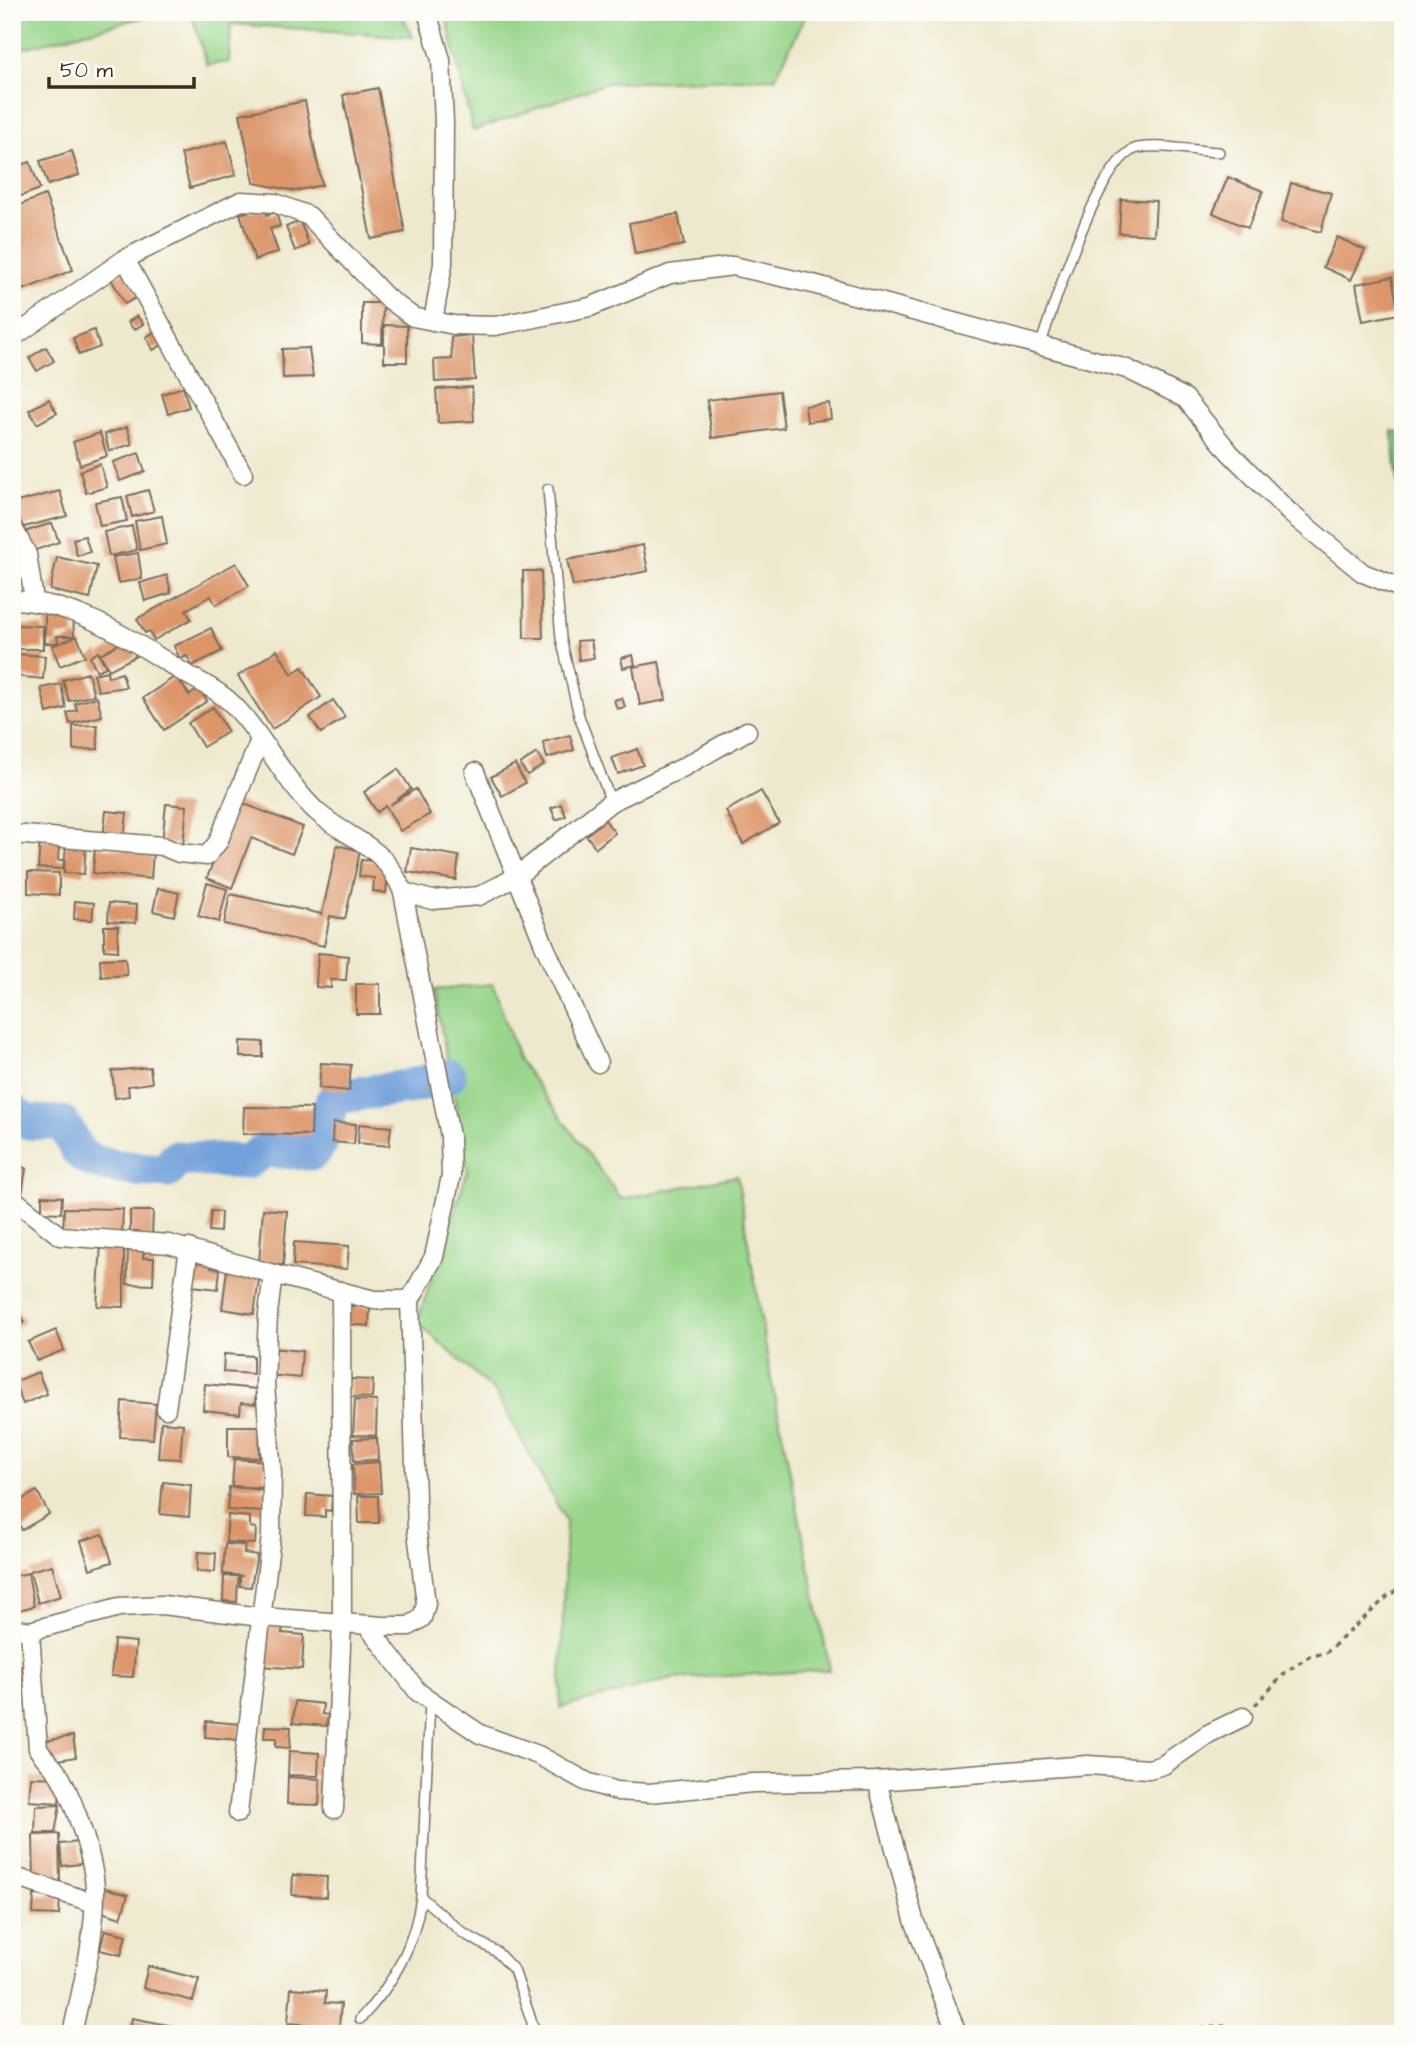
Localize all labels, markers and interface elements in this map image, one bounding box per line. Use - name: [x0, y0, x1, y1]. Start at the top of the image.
- scale bar: [49, 46, 194, 90]
- text: 50 m: [60, 56, 114, 85]

